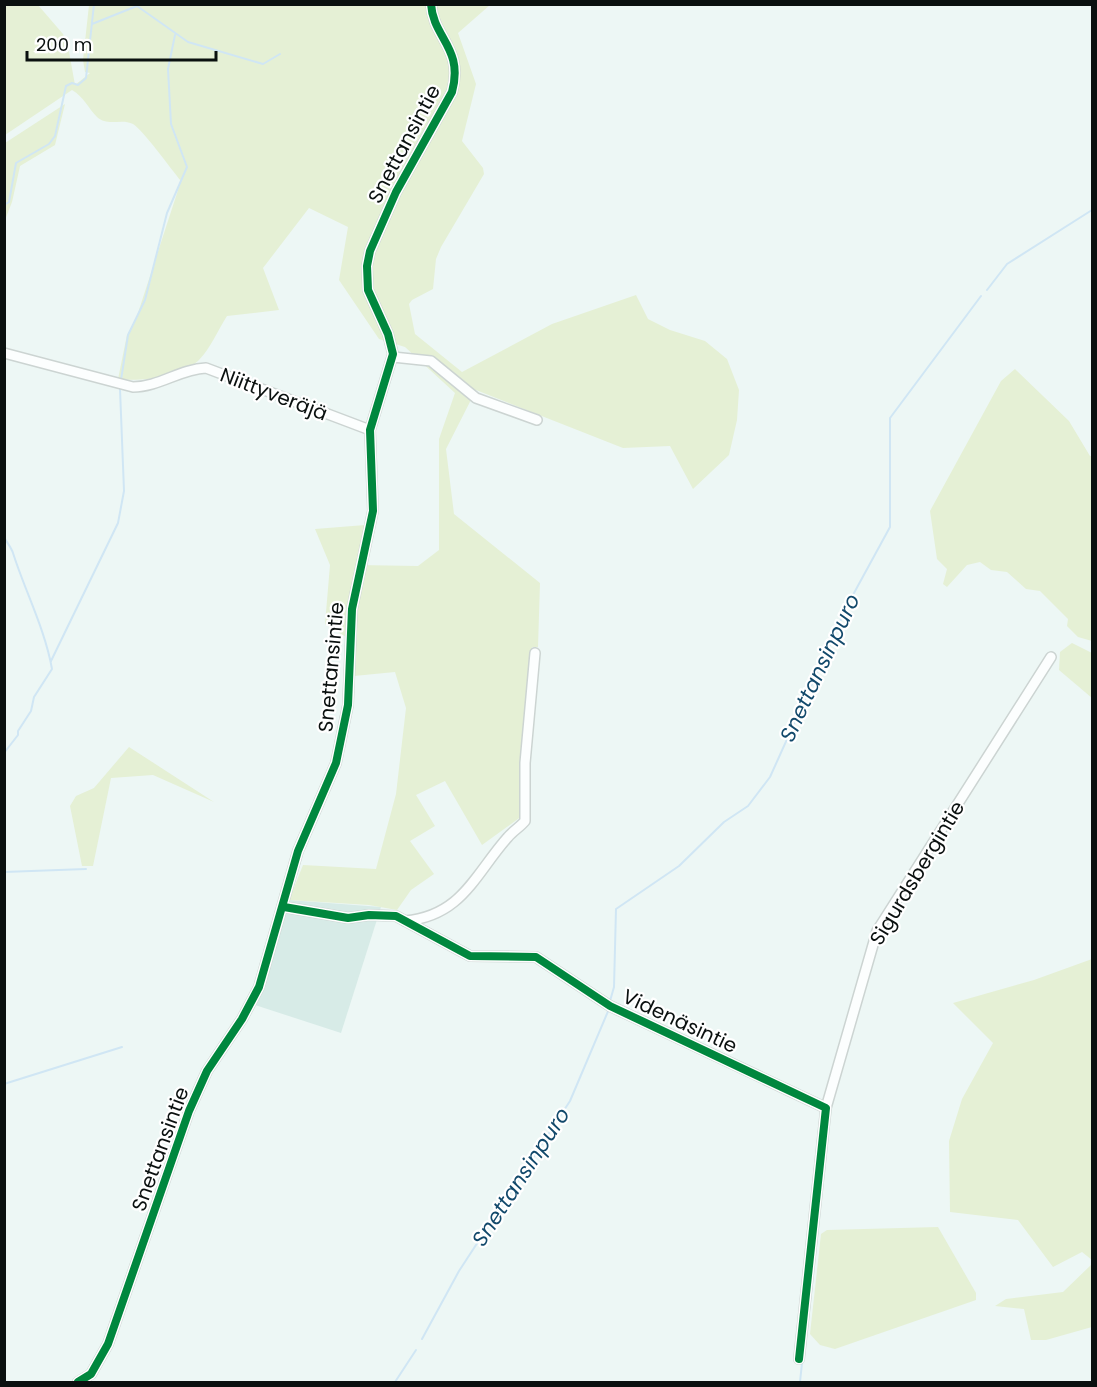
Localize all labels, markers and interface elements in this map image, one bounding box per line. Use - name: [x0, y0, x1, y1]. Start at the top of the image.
- scale bar: [27, 24, 216, 62]
- text: 200 m: [36, 32, 92, 57]
- street label: Snettansintie: [361, 80, 447, 208]
- street label: Niittyveräjä: [216, 361, 332, 427]
- water label: Snettansinpuro: [773, 589, 867, 746]
- street label: Snettansintie: [311, 601, 351, 733]
- street label: Sigurdsbergintie: [863, 796, 971, 950]
- street label: Videnäsintie: [618, 982, 742, 1060]
- street label: Snettansintie: [125, 1083, 195, 1215]
- water label: Snettansinpuro: [465, 1102, 576, 1252]

